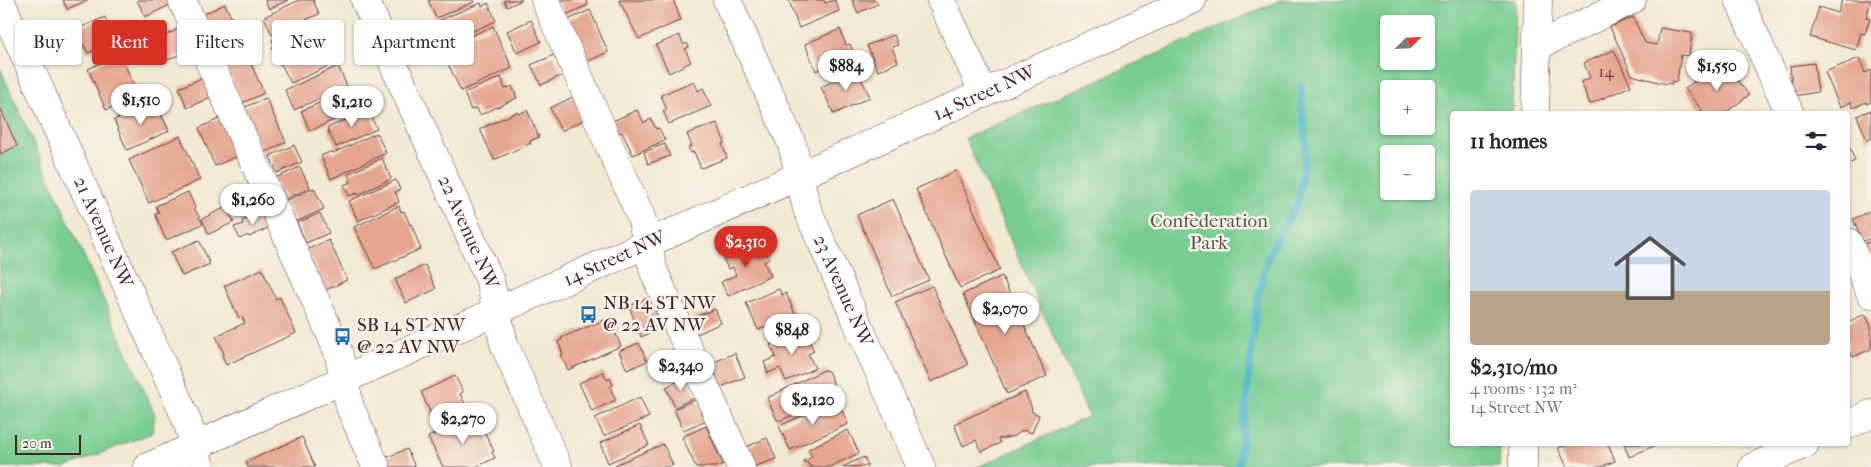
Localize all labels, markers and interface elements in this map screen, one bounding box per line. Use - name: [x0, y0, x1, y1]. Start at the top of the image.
- north arrow: [1380, 15, 1435, 70]
- map controls: [1380, 15, 1435, 200]
- chip: Buy: [15, 20, 82, 65]
- chip: Rent: [92, 20, 167, 65]
- chip: Filters: [177, 20, 262, 65]
- chip: New: [272, 20, 344, 65]
- chip: Apartment: [354, 20, 474, 65]
- pin: $884: [816, 49, 876, 92]
- pin: $1,550: [1676, 49, 1758, 92]
- text: $884: [829, 56, 863, 75]
- text: $1,550: [1697, 56, 1737, 75]
- street label: 14 Street NW: [930, 60, 1040, 125]
- house number: 14: [1598, 62, 1614, 81]
- button: +: [1380, 80, 1435, 135]
- pin: $1,510: [100, 84, 182, 126]
- pin: $1,210: [311, 86, 393, 128]
- text: $1,510: [122, 90, 160, 109]
- text: $1,210: [332, 92, 372, 111]
- icon: filters: [1802, 127, 1830, 155]
- text: 11 homes: [1470, 129, 1547, 153]
- button: −: [1380, 145, 1435, 200]
- street label: 22 Avenue NW: [433, 172, 504, 294]
- street label: 21 Avenue NW: [69, 173, 138, 292]
- pin: $1,260: [212, 184, 294, 226]
- text: $1,260: [231, 190, 275, 209]
- park label: Confederation Park: [1150, 210, 1268, 254]
- icon: home: [1605, 223, 1695, 313]
- street label: 14 Street NW: [560, 225, 670, 291]
- pin: $2,310: [705, 226, 787, 268]
- street label: 23 Avenue NW: [809, 231, 878, 351]
- text: $2,310: [725, 232, 767, 251]
- place label: NB 14 ST NW @ 22 AV NW: [603, 292, 717, 336]
- pin: $2,070: [964, 292, 1046, 335]
- text: $2,070: [982, 299, 1028, 318]
- bus stop icon: NB 14 ST NW @ 22 AV NW: [579, 304, 599, 324]
- place label: SB 14 ST NW @ 22 AV NW: [357, 314, 466, 358]
- pin: $848: [762, 314, 822, 356]
- text: $848: [775, 320, 809, 339]
- bus stop icon: SB 14 ST NW @ 22 AV NW: [333, 326, 353, 346]
- pin: $2,340: [640, 350, 722, 392]
- text: $2,310/mo: [1470, 355, 1557, 379]
- text: $2,340: [658, 356, 704, 375]
- text: 4 rooms · 132 m²: [1470, 379, 1577, 398]
- pin: $2,120: [772, 384, 854, 426]
- text: $2,120: [791, 390, 835, 409]
- text: 14 Street NW: [1470, 398, 1562, 417]
- pin: $2,270: [422, 402, 504, 445]
- text: $2,270: [440, 409, 486, 428]
- scale bar: [15, 432, 81, 455]
- text: 20 m: [22, 435, 52, 452]

